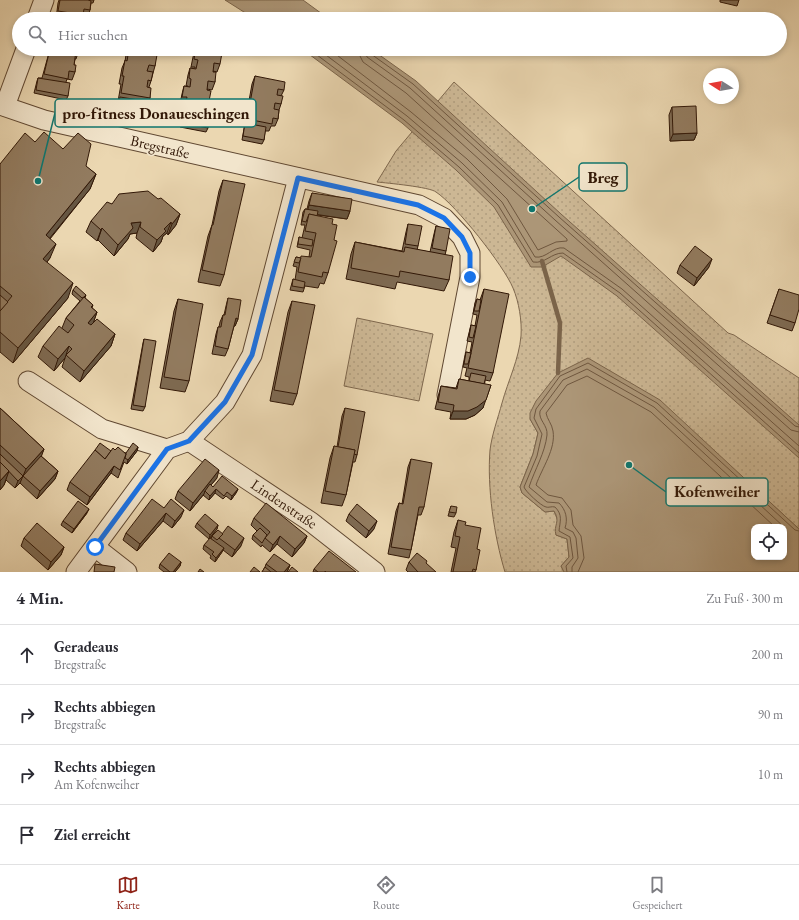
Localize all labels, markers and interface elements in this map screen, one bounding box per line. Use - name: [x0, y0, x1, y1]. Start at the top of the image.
- search box: [12, 12, 787, 56]
- icon: search: [26, 23, 48, 45]
- text: Hier suchen: [58, 25, 128, 44]
- north arrow: [703, 68, 739, 104]
- callout: pro-fitness Donaueschingen: [55, 99, 256, 127]
- text: pro-fitness Donaueschingen: [62, 103, 250, 124]
- street label: Bregstraße: [129, 130, 192, 163]
- callout: Breg: [579, 163, 627, 191]
- text: Breg: [587, 167, 620, 188]
- route end: [461, 268, 479, 286]
- street label: Lindenstraße: [248, 475, 321, 533]
- callout: Kofenweiher: [666, 478, 768, 506]
- text: Kofenweiher: [674, 481, 760, 502]
- map controls: [751, 524, 787, 560]
- button: locate: [751, 524, 787, 560]
- route start: [86, 538, 104, 556]
- text: 4 Min.: [16, 587, 63, 609]
- text: Zu Fuß · 300 m: [706, 590, 783, 607]
- text: Geradeaus: [54, 637, 118, 656]
- icon: ahead: [16, 644, 38, 666]
- text: 200 m: [752, 646, 783, 663]
- text: Bregstraße: [54, 656, 106, 673]
- text: Rechts abbiegen: [54, 697, 156, 716]
- icon: right: [16, 704, 38, 726]
- text: 90 m: [758, 706, 783, 723]
- text: Bregstraße: [54, 716, 106, 733]
- text: Rechts abbiegen: [54, 757, 156, 776]
- icon: right: [16, 764, 38, 786]
- text: 10 m: [758, 766, 783, 783]
- text: Am Kofenweiher: [54, 776, 139, 793]
- icon: arrive: [16, 824, 38, 846]
- text: Ziel erreicht: [54, 825, 130, 844]
- tab: Karte: [116, 874, 140, 912]
- tab: Route: [373, 874, 400, 912]
- tab: Gespeichert: [632, 874, 683, 912]

